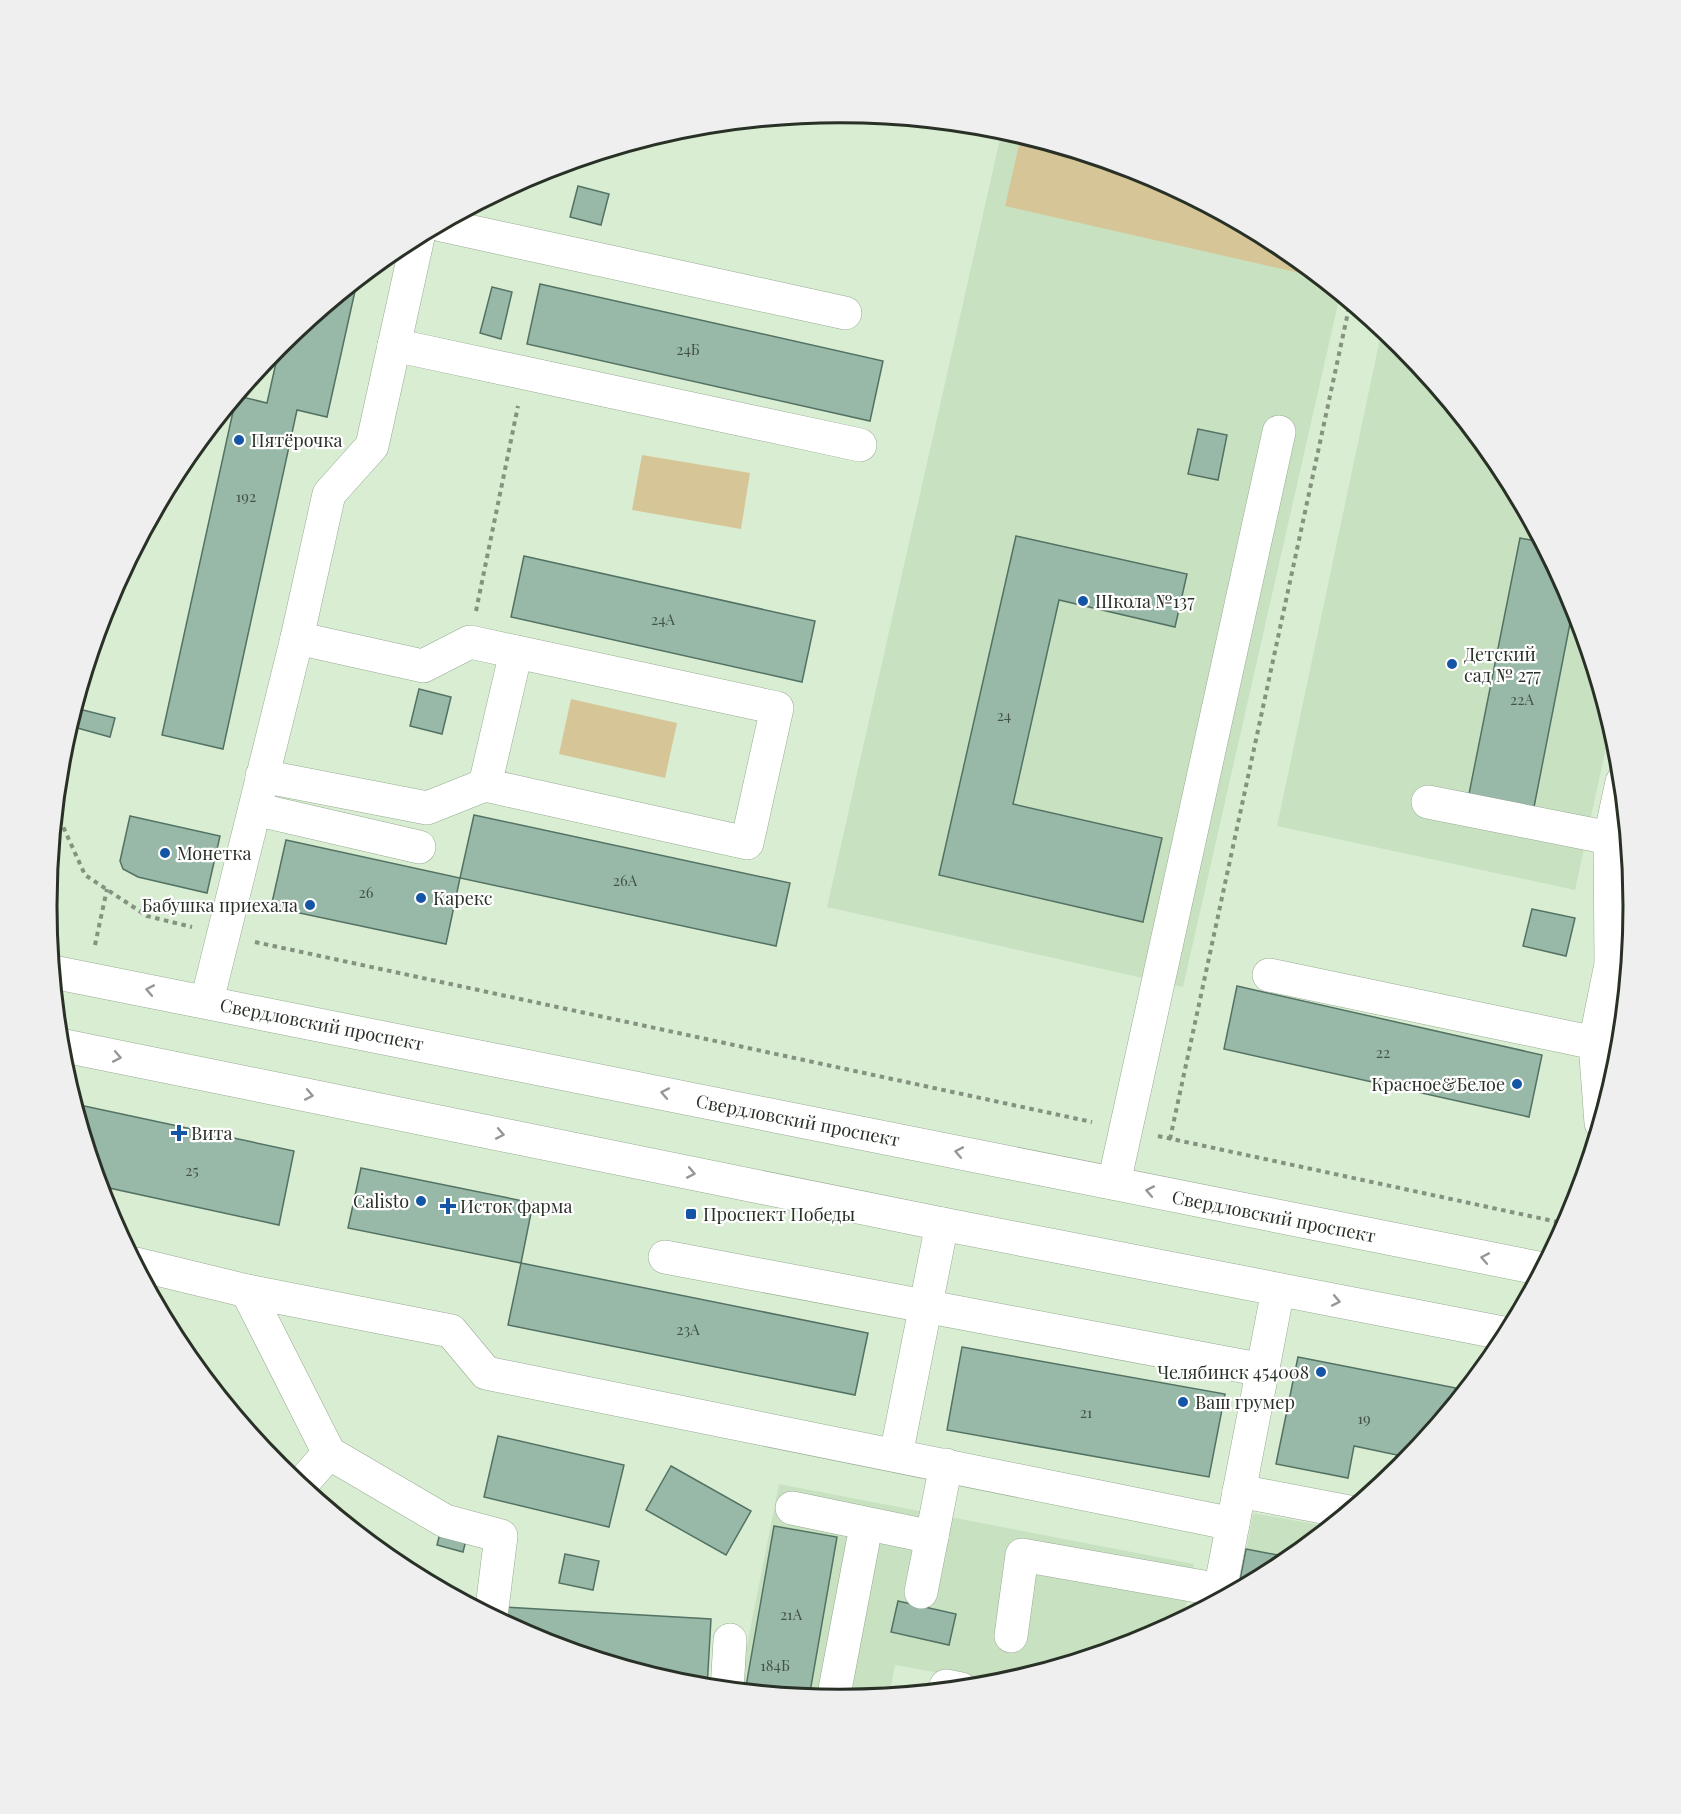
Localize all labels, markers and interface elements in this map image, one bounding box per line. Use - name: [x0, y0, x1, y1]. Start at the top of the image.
- house number: 24Б: [676, 339, 700, 359]
- place label: Пятёрочка: [251, 428, 342, 452]
- marker: Пятёрочка: [232, 433, 246, 447]
- house number: 192: [236, 486, 256, 506]
- place label: Школа №137: [1095, 589, 1195, 613]
- marker: Школа №137: [1076, 594, 1090, 608]
- house number: 24А: [651, 609, 676, 629]
- place label: Детский сад № 277: [1464, 642, 1541, 687]
- marker: Детский сад № 277: [1445, 657, 1459, 671]
- house number: 22А: [1510, 689, 1534, 709]
- house number: 24: [997, 705, 1011, 725]
- place label: Монетка: [177, 841, 252, 865]
- marker: Монетка: [158, 846, 172, 860]
- house number: 26А: [613, 870, 638, 890]
- house number: 26: [359, 882, 374, 902]
- place label: Карекс: [433, 886, 493, 910]
- marker: Карекс: [414, 891, 428, 905]
- place label: Бабушка приехала: [142, 893, 298, 917]
- marker: Бабушка приехала: [303, 898, 317, 912]
- one-way arrow: [145, 984, 155, 997]
- street label: Свердловский проспект: [218, 992, 426, 1056]
- house number: 22: [1376, 1042, 1390, 1062]
- one-way arrow: [112, 1049, 122, 1062]
- place label: Красное&Белое: [1371, 1072, 1505, 1096]
- marker: Красное&Белое: [1510, 1077, 1524, 1091]
- one-way arrow: [660, 1087, 670, 1100]
- one-way arrow: [303, 1088, 313, 1101]
- street label: Свердловский проспект: [694, 1088, 902, 1152]
- place label: Вита: [191, 1121, 232, 1145]
- marker: Вита: [172, 1126, 186, 1140]
- one-way arrow: [494, 1127, 504, 1140]
- one-way arrow: [954, 1146, 964, 1159]
- house number: 25: [185, 1160, 199, 1180]
- one-way arrow: [685, 1166, 695, 1179]
- street label: Свердловский проспект: [1170, 1184, 1378, 1248]
- one-way arrow: [1145, 1185, 1155, 1198]
- place label: Calisto: [353, 1189, 409, 1213]
- marker: Calisto: [414, 1194, 428, 1208]
- place label: Исток фарма: [460, 1194, 573, 1218]
- marker: Исток фарма: [441, 1199, 455, 1213]
- place label: Проспект Победы: [703, 1202, 856, 1226]
- marker: Проспект Победы: [684, 1207, 698, 1221]
- one-way arrow: [1481, 1252, 1491, 1265]
- one-way arrow: [1331, 1294, 1341, 1307]
- house number: 23А: [676, 1319, 700, 1339]
- place label: Челябинск 454008: [1157, 1360, 1309, 1384]
- marker: Челябинск 454008: [1314, 1365, 1328, 1379]
- place label: Ваш грумер: [1195, 1390, 1295, 1414]
- marker: Ваш грумер: [1176, 1395, 1190, 1409]
- house number: 21: [1080, 1402, 1093, 1422]
- house number: 19: [1357, 1408, 1371, 1428]
- house number: 21А: [780, 1604, 803, 1624]
- house number: 184Б: [760, 1655, 790, 1675]

